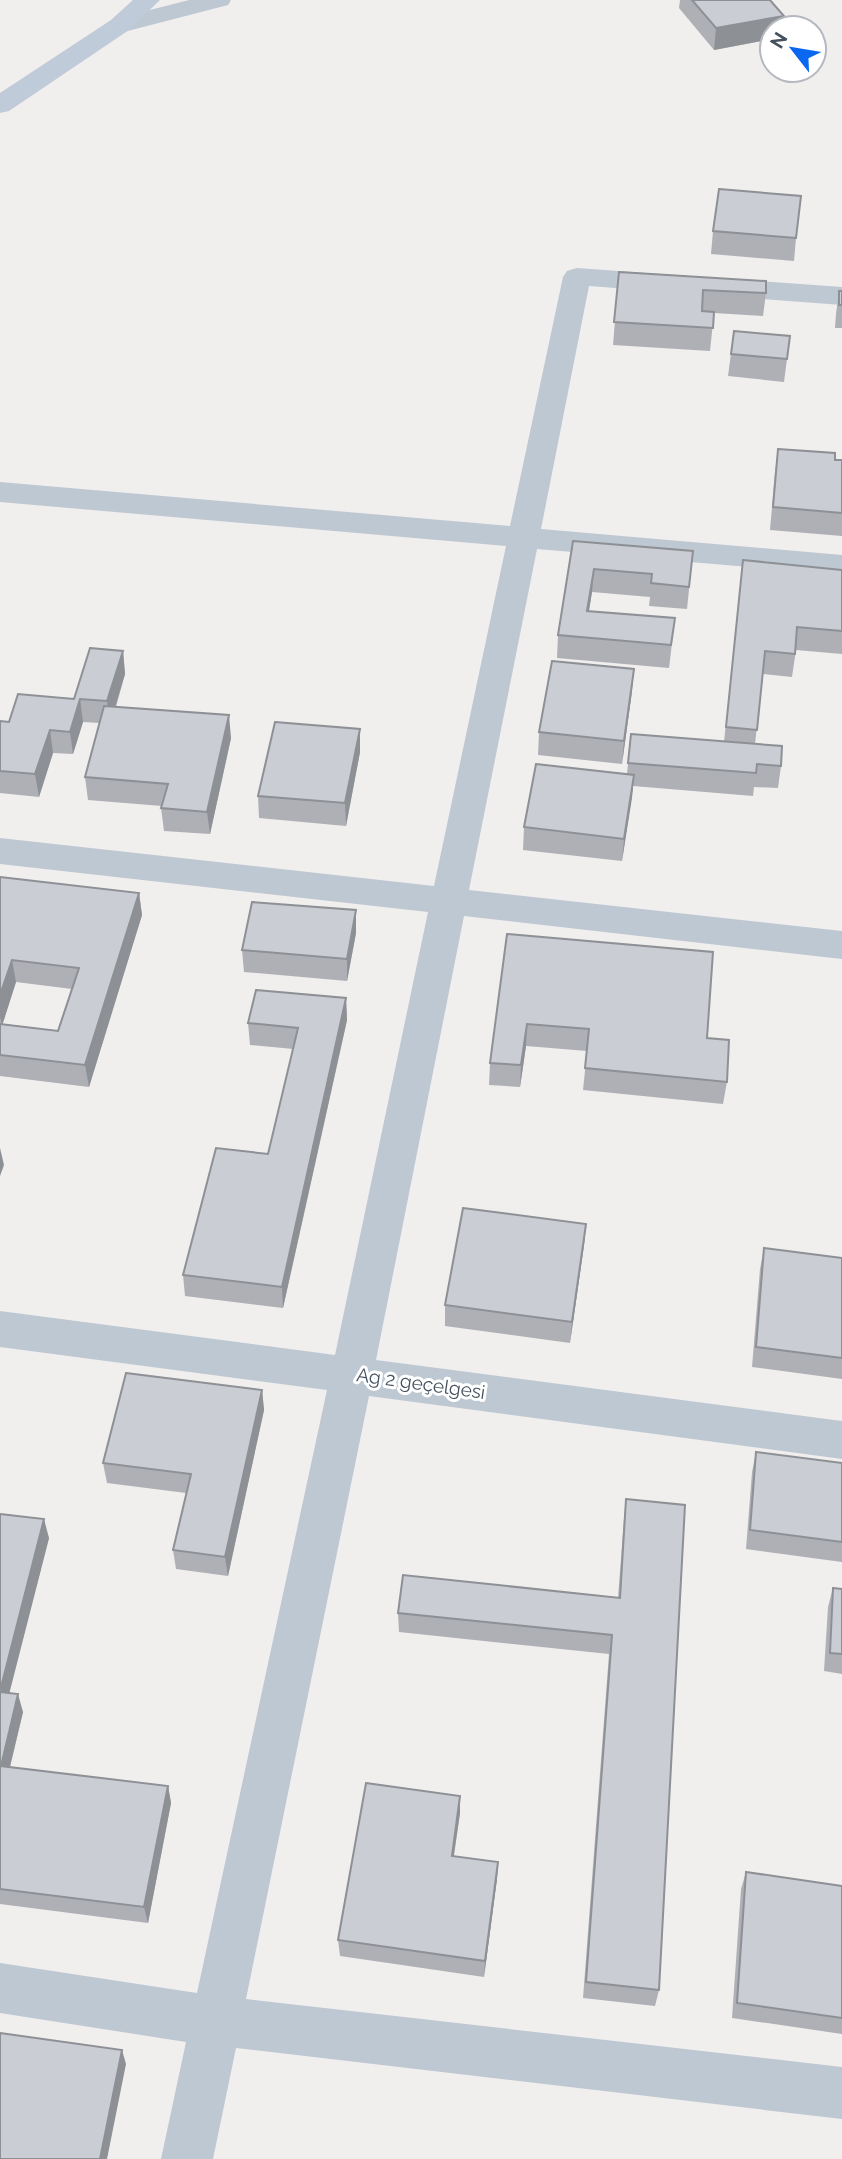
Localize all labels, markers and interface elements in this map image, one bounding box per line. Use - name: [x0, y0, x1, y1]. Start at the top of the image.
- north arrow: [758, 14, 828, 84]
- text: N: [765, 28, 792, 52]
- street label: Ag 2 geçelgesi: [355, 1363, 487, 1403]

